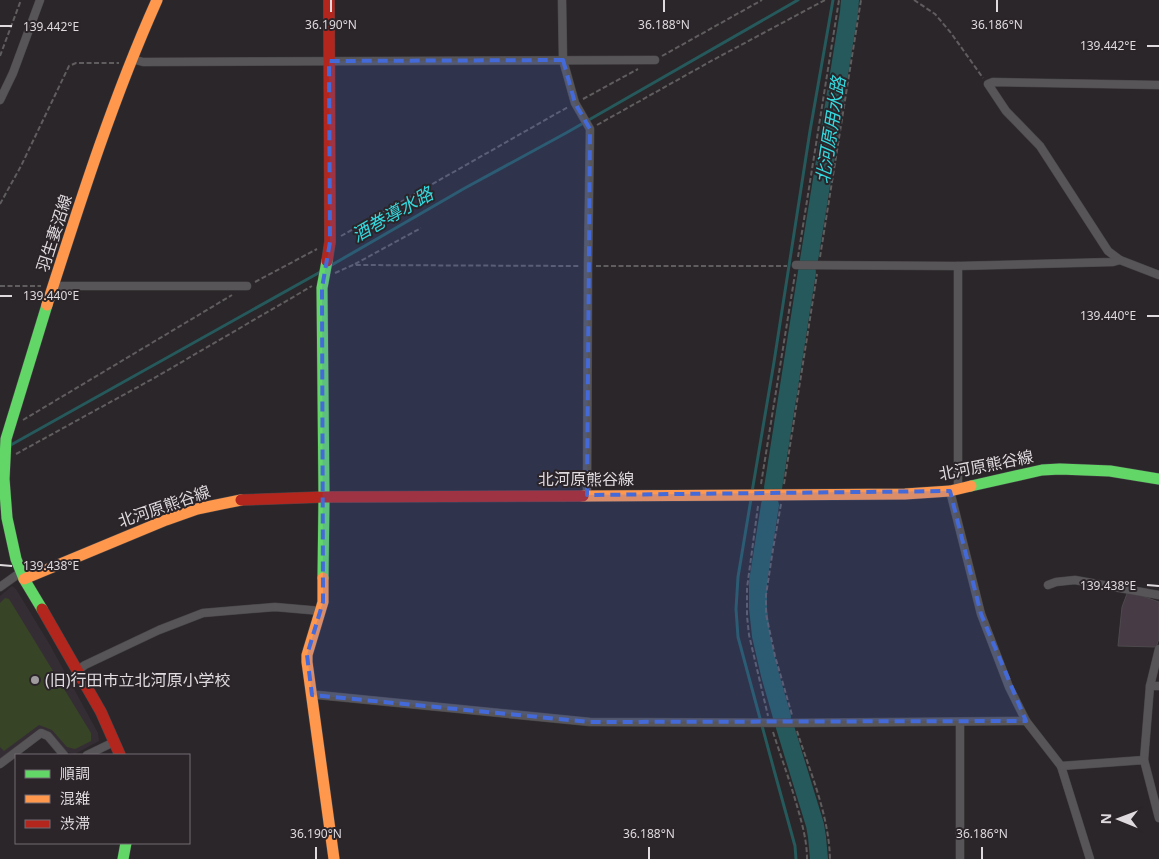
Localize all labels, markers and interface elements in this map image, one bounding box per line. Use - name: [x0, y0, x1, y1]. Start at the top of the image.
- text: 36.190°N: [305, 16, 357, 33]
- text: 36.188°N: [638, 16, 690, 33]
- text: 36.186°N: [971, 16, 1023, 33]
- text: 139.442°E: [23, 18, 79, 35]
- text: 139.442°E: [1080, 37, 1136, 54]
- water label: 北河原用水路: [810, 73, 851, 185]
- water label: 酒巻導水路: [347, 180, 439, 247]
- street label: 羽生妻沼線: [31, 192, 77, 274]
- text: 139.440°E: [23, 287, 79, 304]
- text: 139.440°E: [1080, 307, 1136, 324]
- street label: 北河原熊谷線: [937, 445, 1035, 485]
- street label: 北河原熊谷線: [538, 468, 634, 490]
- street label: 北河原熊谷線: [115, 480, 213, 532]
- text: 139.438°E: [23, 557, 79, 574]
- text: 139.438°E: [1080, 577, 1136, 594]
- place label: (旧)行田市立北河原小学校: [45, 669, 231, 691]
- marker: (旧)行田市立北河原小学校: [29, 674, 41, 686]
- legend: [15, 754, 190, 844]
- text: 順調: [60, 763, 90, 783]
- text: 混雑: [60, 788, 90, 808]
- north arrow: [1094, 794, 1144, 844]
- text: 渋滞: [60, 813, 90, 833]
- text: N: [1096, 813, 1115, 825]
- text: 36.190°N: [290, 825, 342, 842]
- text: 36.188°N: [623, 825, 675, 842]
- text: 36.186°N: [956, 825, 1008, 842]

